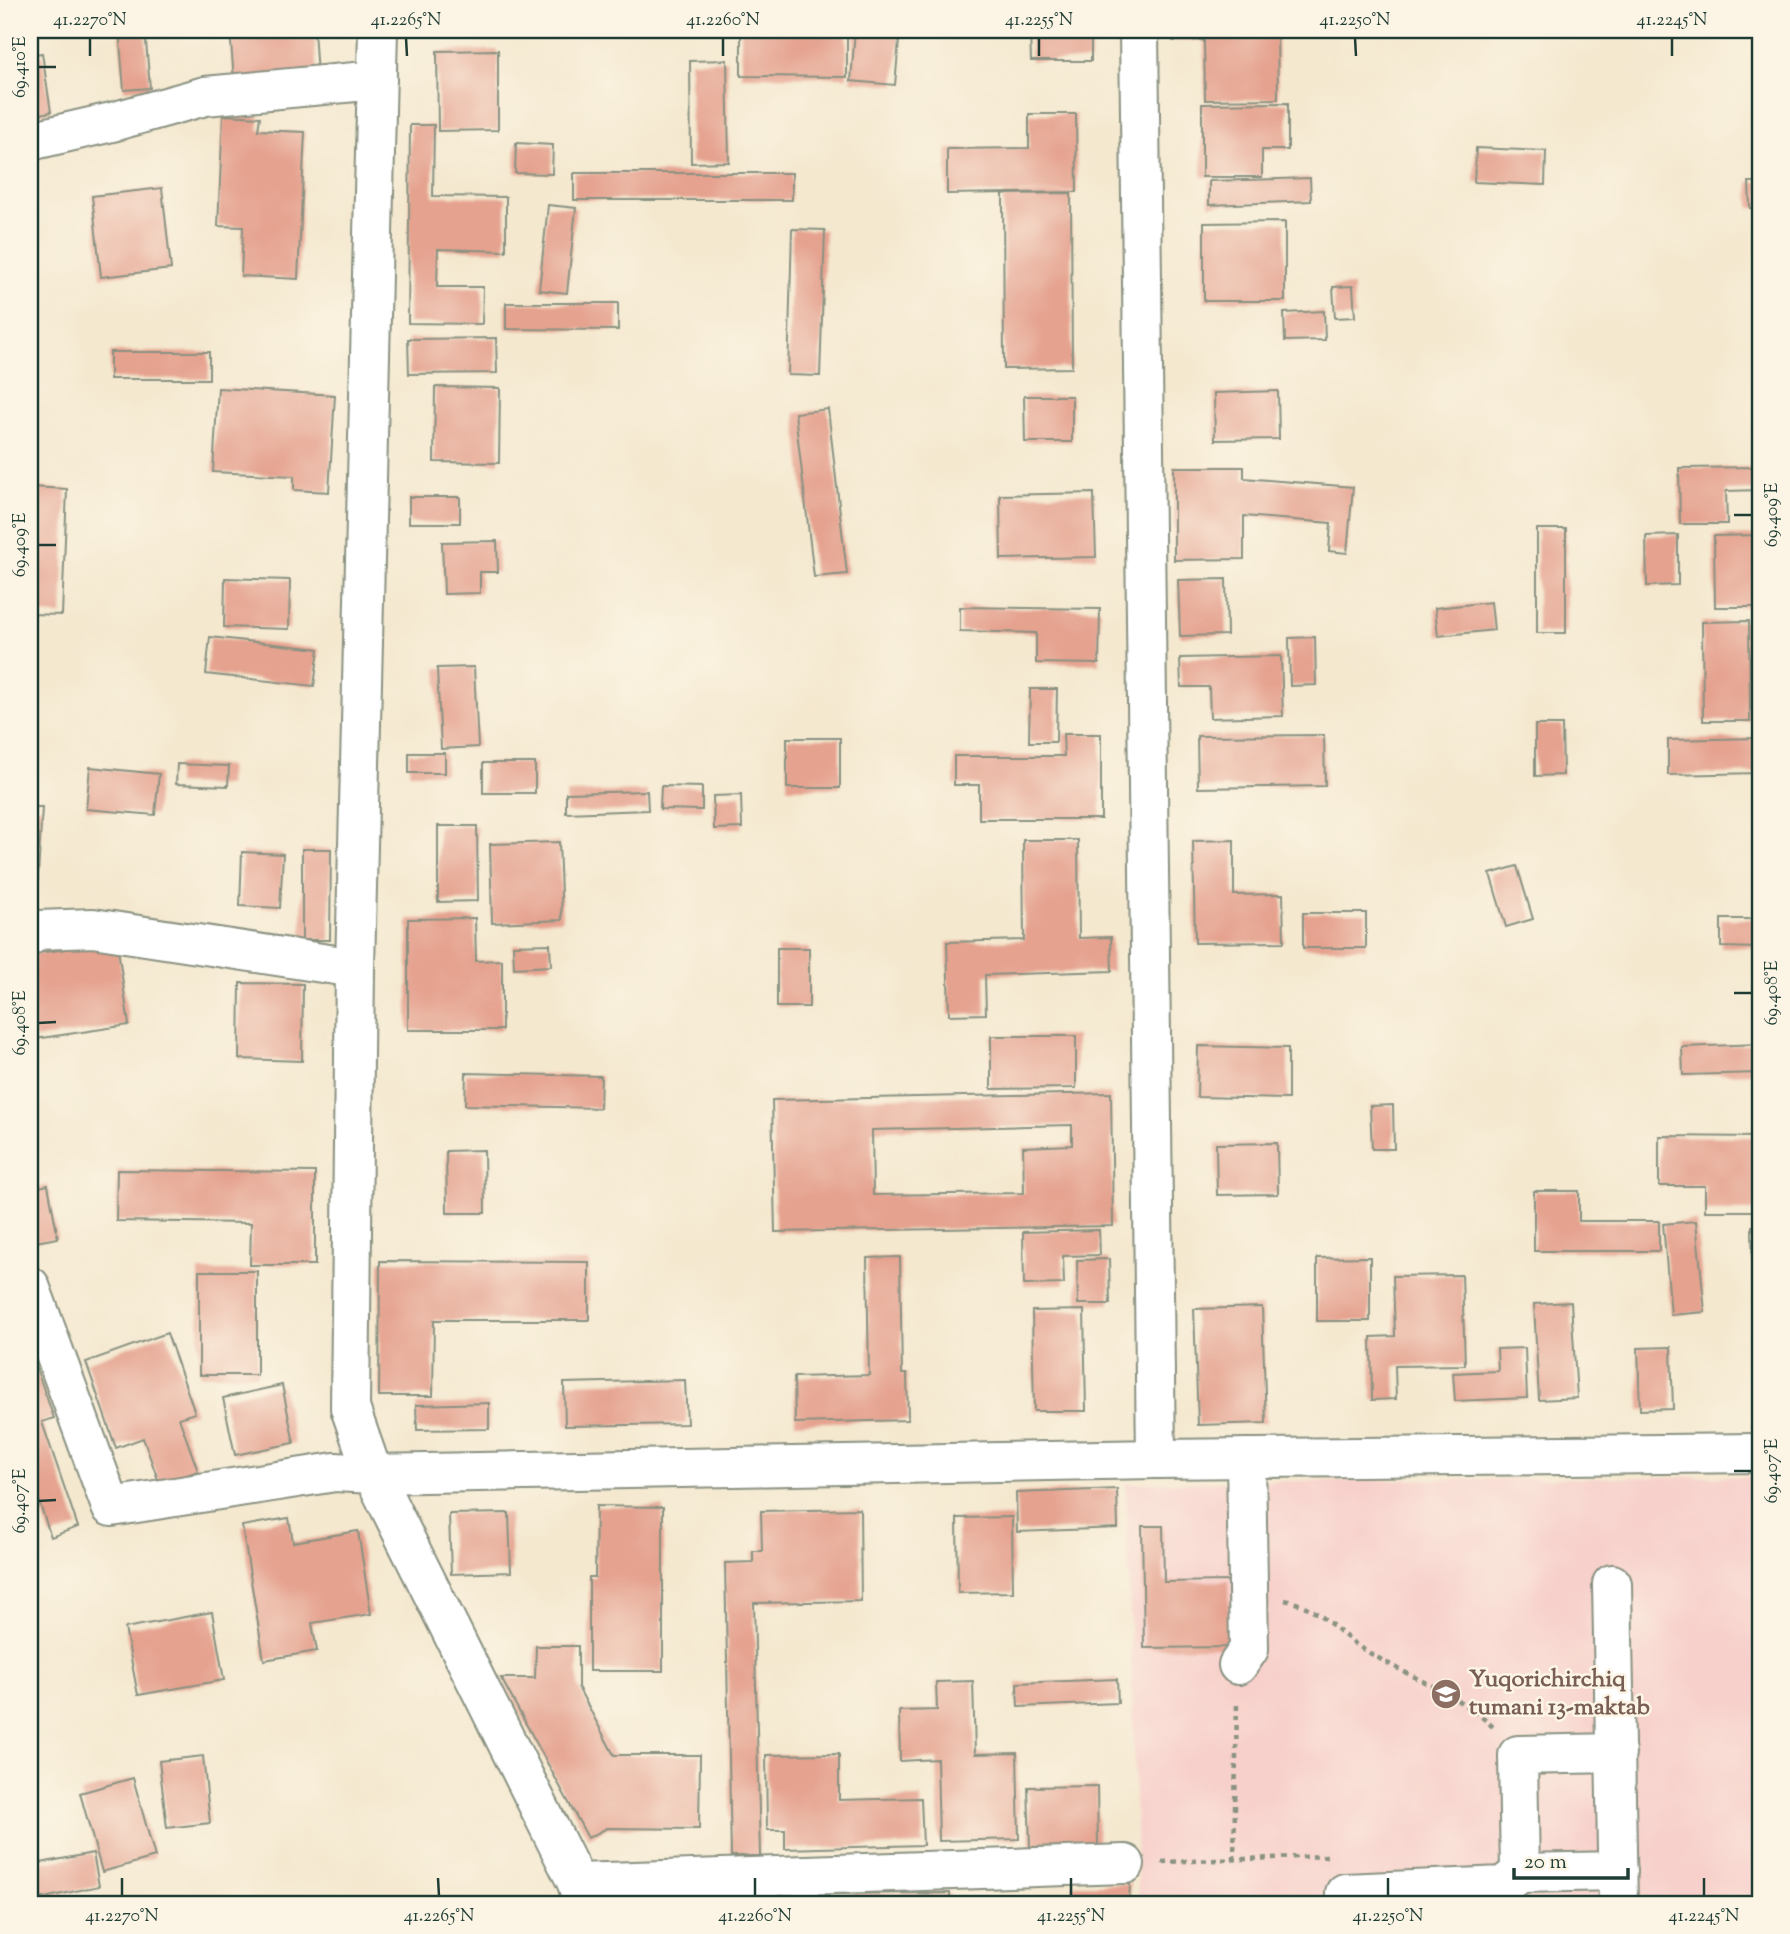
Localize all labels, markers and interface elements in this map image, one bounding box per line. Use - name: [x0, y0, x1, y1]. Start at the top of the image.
- text: 41.2270°N: [53, 8, 127, 34]
- text: 41.2265°N: [371, 8, 441, 34]
- text: 41.2260°N: [686, 8, 760, 34]
- text: 41.2255°N: [1005, 8, 1073, 34]
- text: 41.2250°N: [1320, 8, 1390, 34]
- text: 41.2245°N: [1637, 8, 1707, 34]
- text: 69.410°E: [8, 36, 34, 98]
- text: 69.409°E: [1760, 483, 1786, 547]
- text: 69.409°E: [8, 513, 34, 577]
- text: 69.408°E: [1760, 960, 1786, 1026]
- text: 69.408°E: [8, 990, 34, 1056]
- text: 69.407°E: [1760, 1438, 1786, 1504]
- text: 69.407°E: [8, 1468, 34, 1534]
- place label: Yuqorichirchiq tumani 13-maktab: [1469, 1663, 1650, 1725]
- school or university icon: Yuqorichirchiq tumani 13-maktab: [1429, 1677, 1463, 1711]
- scale bar: [1514, 1836, 1627, 1880]
- text: 20 m: [1524, 1848, 1567, 1878]
- text: 41.2270°N: [85, 1904, 159, 1930]
- text: 41.2265°N: [404, 1904, 474, 1930]
- text: 41.2260°N: [718, 1904, 792, 1930]
- text: 41.2255°N: [1037, 1904, 1105, 1930]
- text: 41.2250°N: [1353, 1904, 1423, 1930]
- text: 41.2245°N: [1669, 1904, 1739, 1930]

